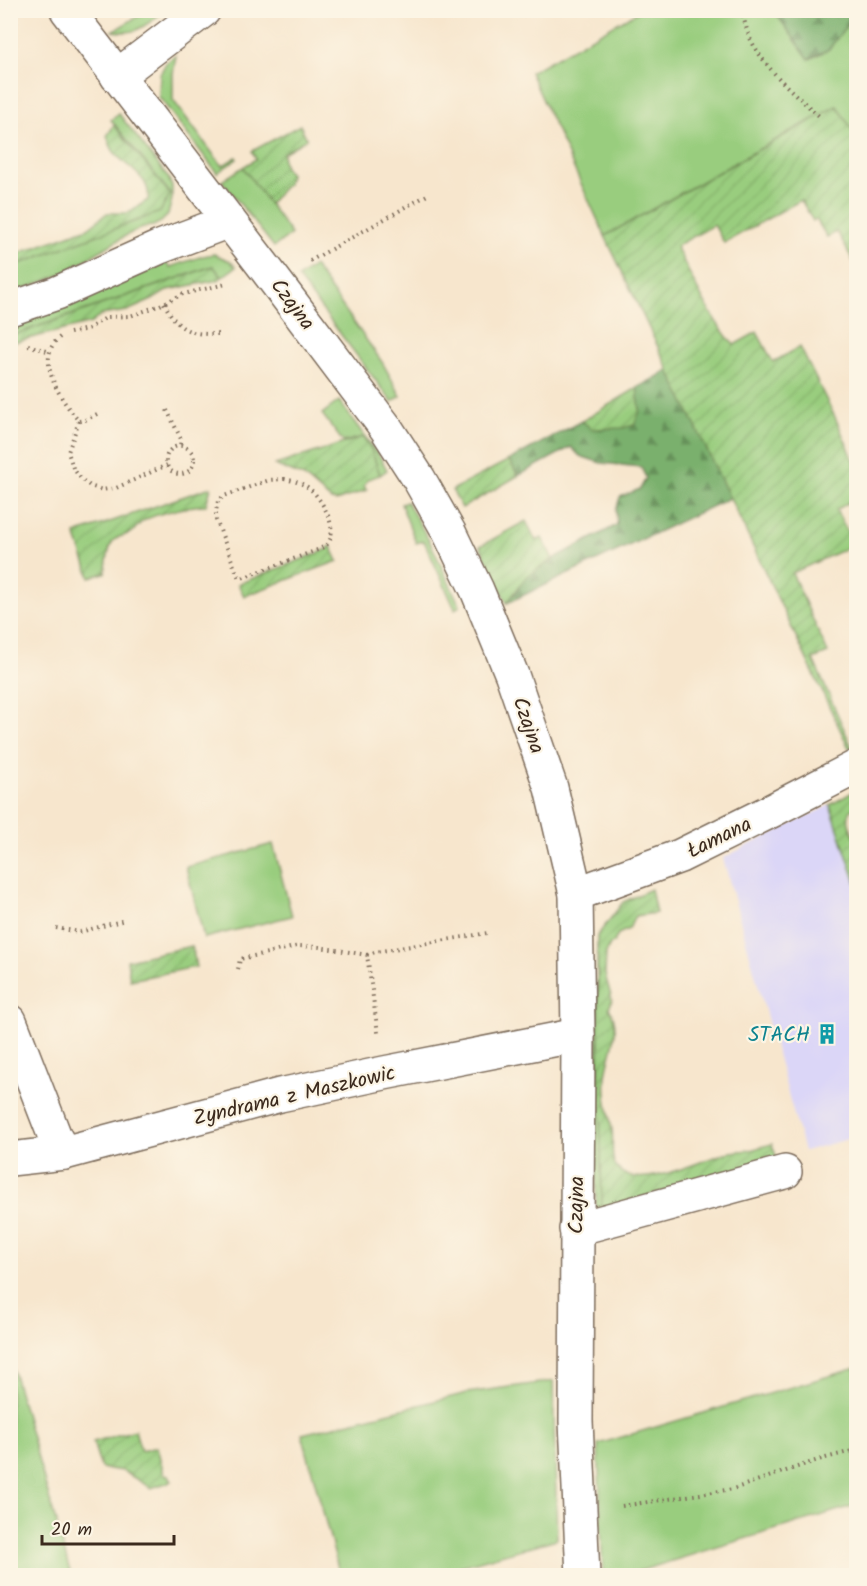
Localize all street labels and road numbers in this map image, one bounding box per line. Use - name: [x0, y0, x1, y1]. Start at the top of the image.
- street label: Czajna: [261, 272, 322, 338]
- street label: Czajna: [503, 693, 553, 758]
- street label: Łamana: [682, 809, 758, 868]
- street label: Zyndrama z Maszkowic: [190, 1057, 399, 1136]
- street label: Czajna: [560, 1176, 595, 1234]

